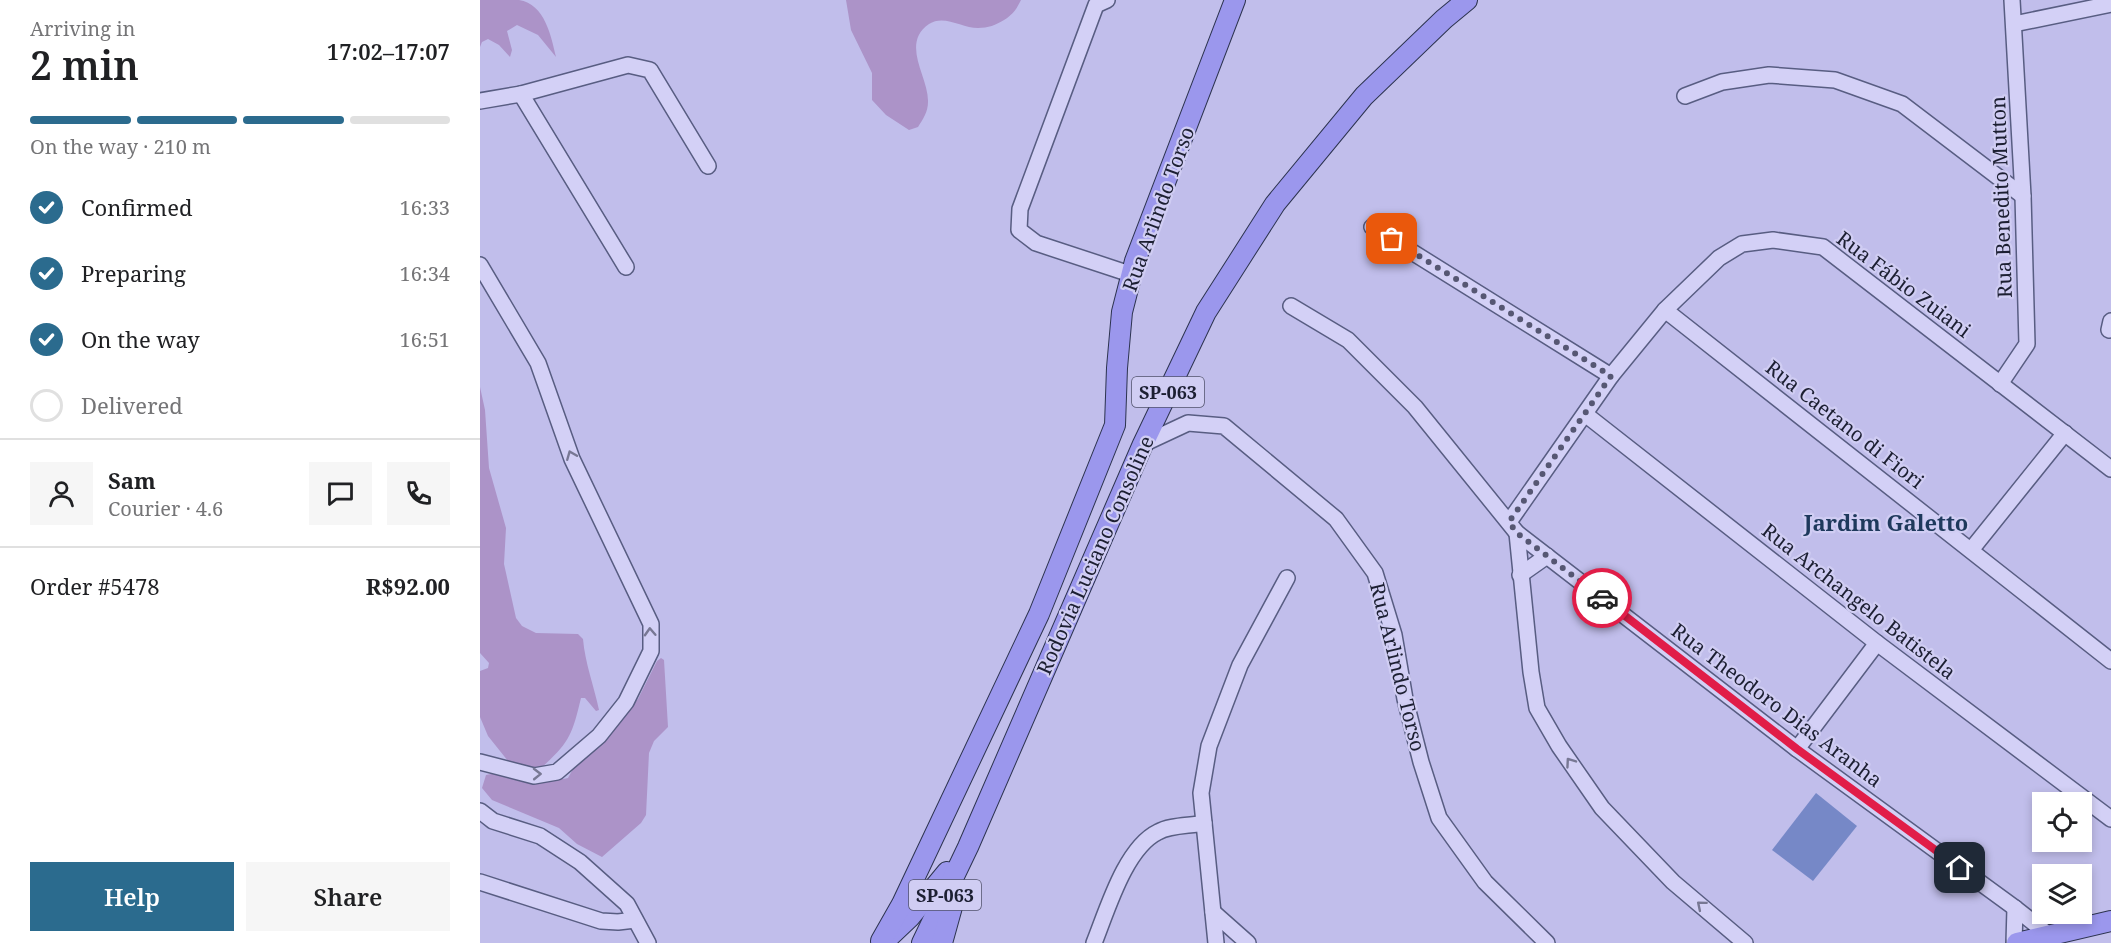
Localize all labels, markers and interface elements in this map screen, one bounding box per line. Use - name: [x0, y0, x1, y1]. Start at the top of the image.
- text: Arriving in: [30, 15, 135, 42]
- text: 17:02–17:07: [327, 36, 450, 66]
- text: 2 min: [30, 38, 139, 91]
- street label: Rua Benedito Mutton: [1984, 95, 2018, 298]
- street label: Rua Arlindo Torso: [1116, 123, 1200, 295]
- text: On the way · 210 m: [30, 133, 211, 160]
- icon: check: [30, 191, 63, 224]
- text: Confirmed: [81, 192, 192, 222]
- text: 16:33: [400, 194, 450, 221]
- pin: [1366, 213, 1417, 264]
- icon: bag: [1375, 222, 1408, 255]
- street label: Rua Fábio Zuiani: [1831, 225, 1977, 344]
- icon: check: [30, 257, 63, 290]
- text: Preparing: [81, 258, 186, 288]
- text: 16:34: [400, 260, 450, 287]
- icon: check: [30, 323, 63, 356]
- text: On the way: [81, 324, 200, 354]
- text: 16:51: [400, 326, 450, 353]
- street label: Rua Caetano di Fiori: [1760, 354, 1930, 495]
- road number: SP-063: [1132, 377, 1204, 407]
- text: Delivered: [81, 390, 183, 420]
- street label: Rodovia Luciano Consoline: [1030, 431, 1160, 679]
- one-way arrow: [566, 451, 578, 462]
- button: person: [30, 462, 93, 525]
- button: chat: [309, 462, 372, 525]
- button: phone: [387, 462, 450, 525]
- text: Sam: [108, 465, 156, 495]
- text: Courier · 4.6: [108, 495, 223, 522]
- district label: Jardim Galetto: [1803, 507, 1968, 537]
- street label: Rua Archangelo Batistela: [1757, 517, 1961, 685]
- courier: [1572, 568, 1632, 628]
- text: Order #5478: [30, 571, 160, 601]
- text: R$92.00: [366, 571, 450, 601]
- street label: Rua Arlindo Torso: [1364, 580, 1432, 754]
- icon: car: [1586, 582, 1619, 615]
- street label: Rua Theodoro Dias Aranha: [1666, 617, 1888, 793]
- one-way arrow: [644, 628, 657, 637]
- one-way arrow: [1566, 757, 1577, 768]
- one-way arrow: [532, 768, 541, 780]
- map controls: [2032, 792, 2092, 924]
- button: locate: [2032, 792, 2092, 852]
- pin: [1934, 842, 1985, 893]
- icon: home: [1943, 851, 1976, 884]
- button: Help: [30, 862, 234, 931]
- button: Share: [246, 862, 450, 931]
- button: layers: [2032, 864, 2092, 924]
- road number: SP-063: [909, 880, 981, 910]
- one-way arrow: [1697, 901, 1708, 912]

